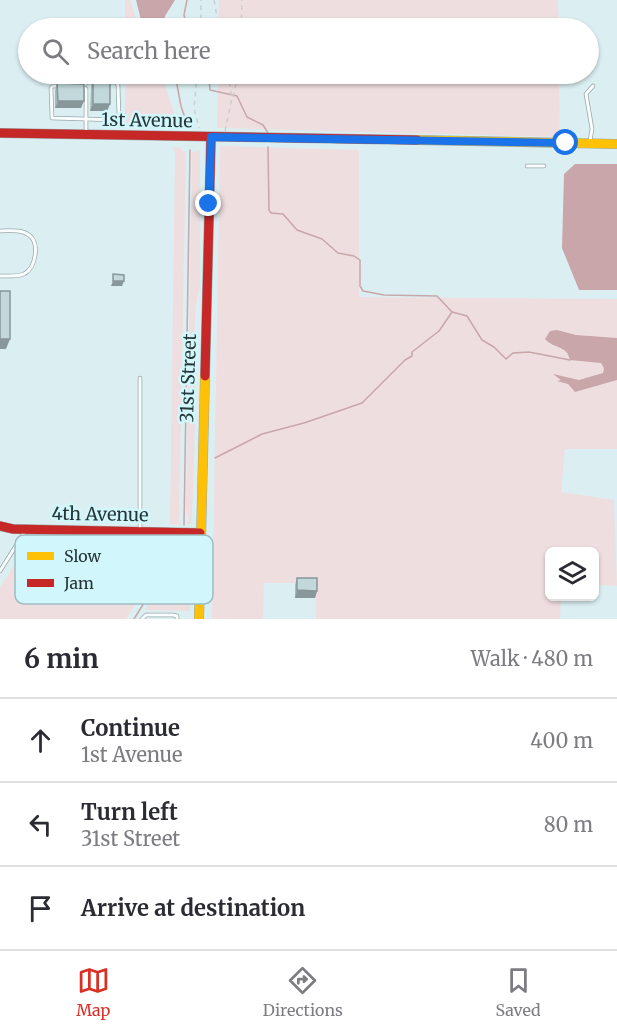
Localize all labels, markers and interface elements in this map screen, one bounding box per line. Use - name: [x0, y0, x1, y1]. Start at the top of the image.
- search box: [18, 18, 599, 84]
- icon: search: [39, 35, 72, 68]
- text: Search here: [87, 37, 210, 65]
- street label: 1st Avenue: [101, 108, 193, 132]
- route start: [552, 129, 578, 155]
- route end: [195, 190, 221, 216]
- street label: 31st Street: [175, 333, 201, 423]
- street label: 4th Avenue: [51, 502, 149, 526]
- legend: [15, 535, 213, 604]
- text: Slow: [64, 546, 102, 566]
- map controls: [545, 547, 599, 601]
- button: layers: [545, 547, 599, 601]
- text: Jam: [63, 573, 94, 593]
- text: 6 min: [24, 642, 99, 675]
- text: Walk · 480 m: [471, 646, 593, 671]
- text: Continue: [81, 714, 180, 742]
- icon: ahead: [24, 724, 57, 757]
- text: 400 m: [530, 728, 593, 753]
- text: 1st Avenue: [81, 742, 183, 767]
- text: Turn left: [81, 798, 178, 826]
- icon: left: [24, 808, 57, 841]
- text: 80 m: [544, 812, 593, 837]
- text: 31st Street: [81, 826, 180, 851]
- icon: arrive: [24, 892, 57, 925]
- text: Arrive at destination: [81, 894, 305, 922]
- tab: Map: [76, 964, 110, 1020]
- tab: Directions: [263, 964, 343, 1020]
- tab: Saved: [495, 964, 541, 1020]

